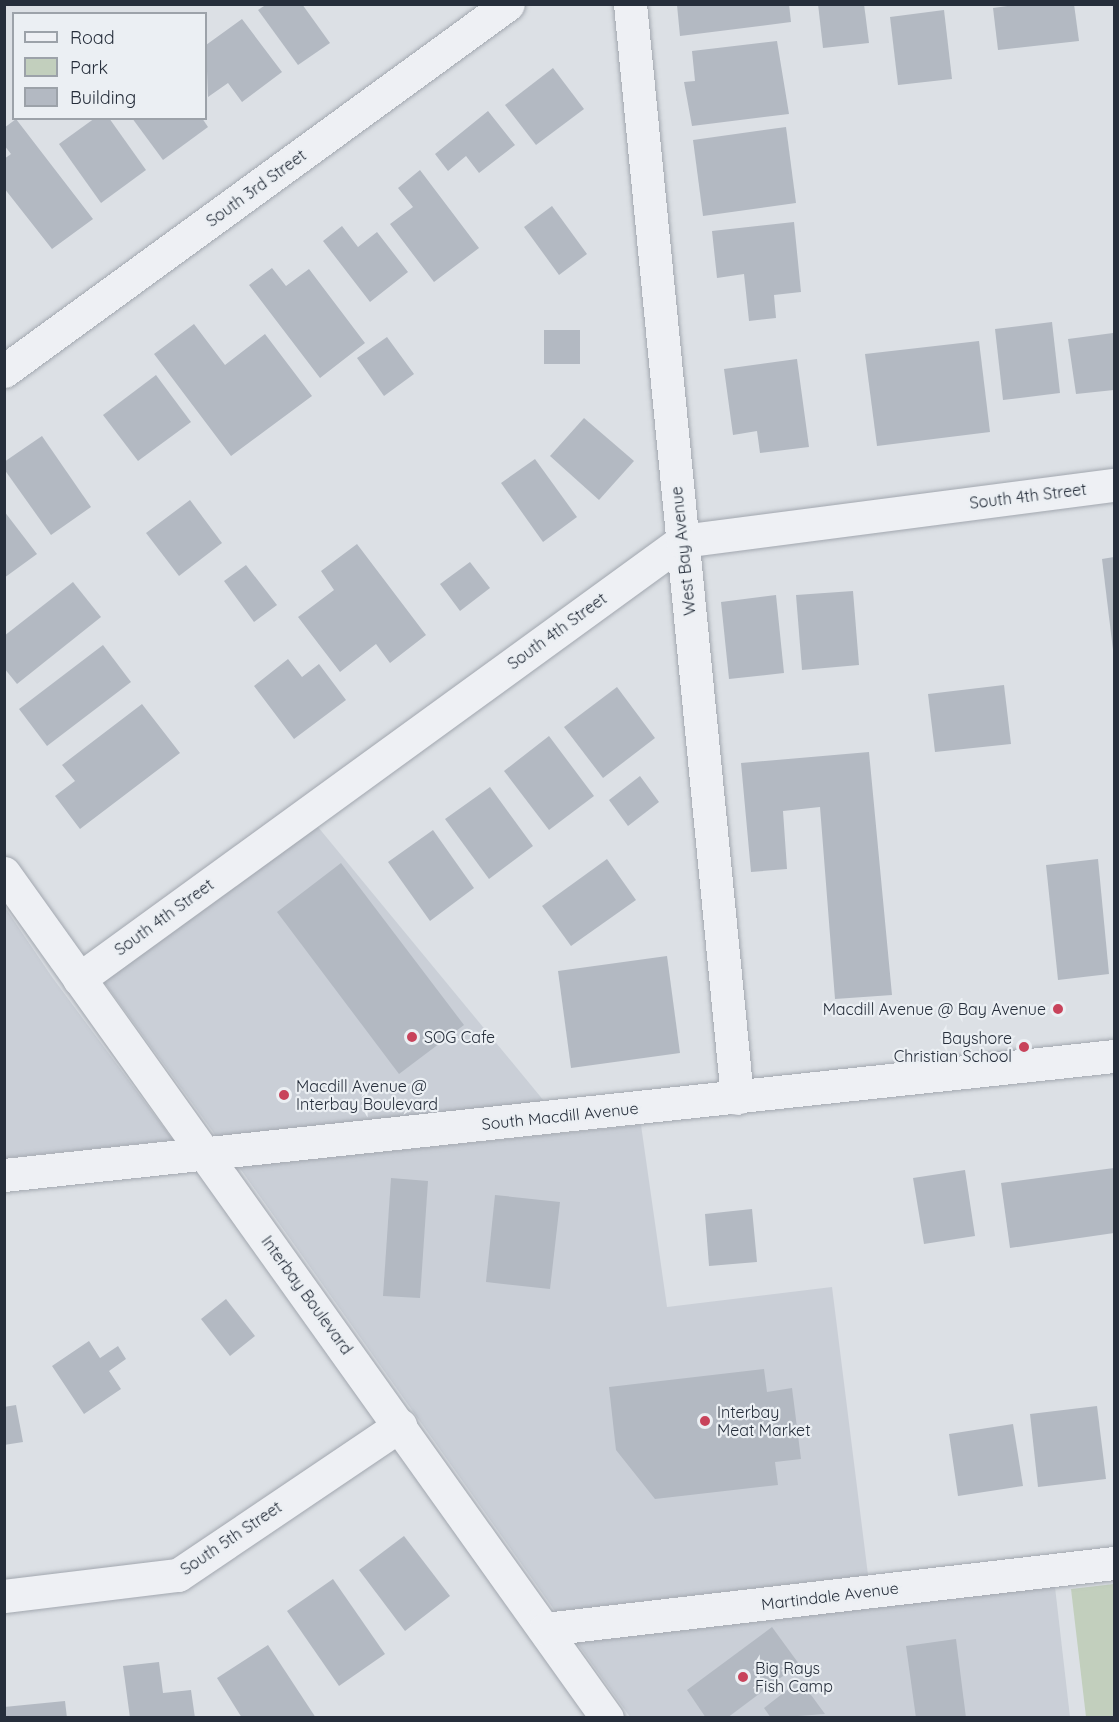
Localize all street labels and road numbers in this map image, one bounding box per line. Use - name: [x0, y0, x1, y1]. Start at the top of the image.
- street label: South 3rd Street: [202, 145, 310, 231]
- street label: South 4th Street: [968, 479, 1088, 513]
- street label: West Bay Avenue: [667, 485, 699, 617]
- street label: South 4th Street: [504, 589, 610, 673]
- street label: South 4th Street: [111, 875, 217, 959]
- street label: South Macdill Avenue: [481, 1098, 639, 1134]
- street label: Interbay Boulevard: [258, 1232, 356, 1358]
- street label: South 5th Street: [177, 1497, 285, 1579]
- street label: Martindale Avenue: [760, 1578, 900, 1614]

